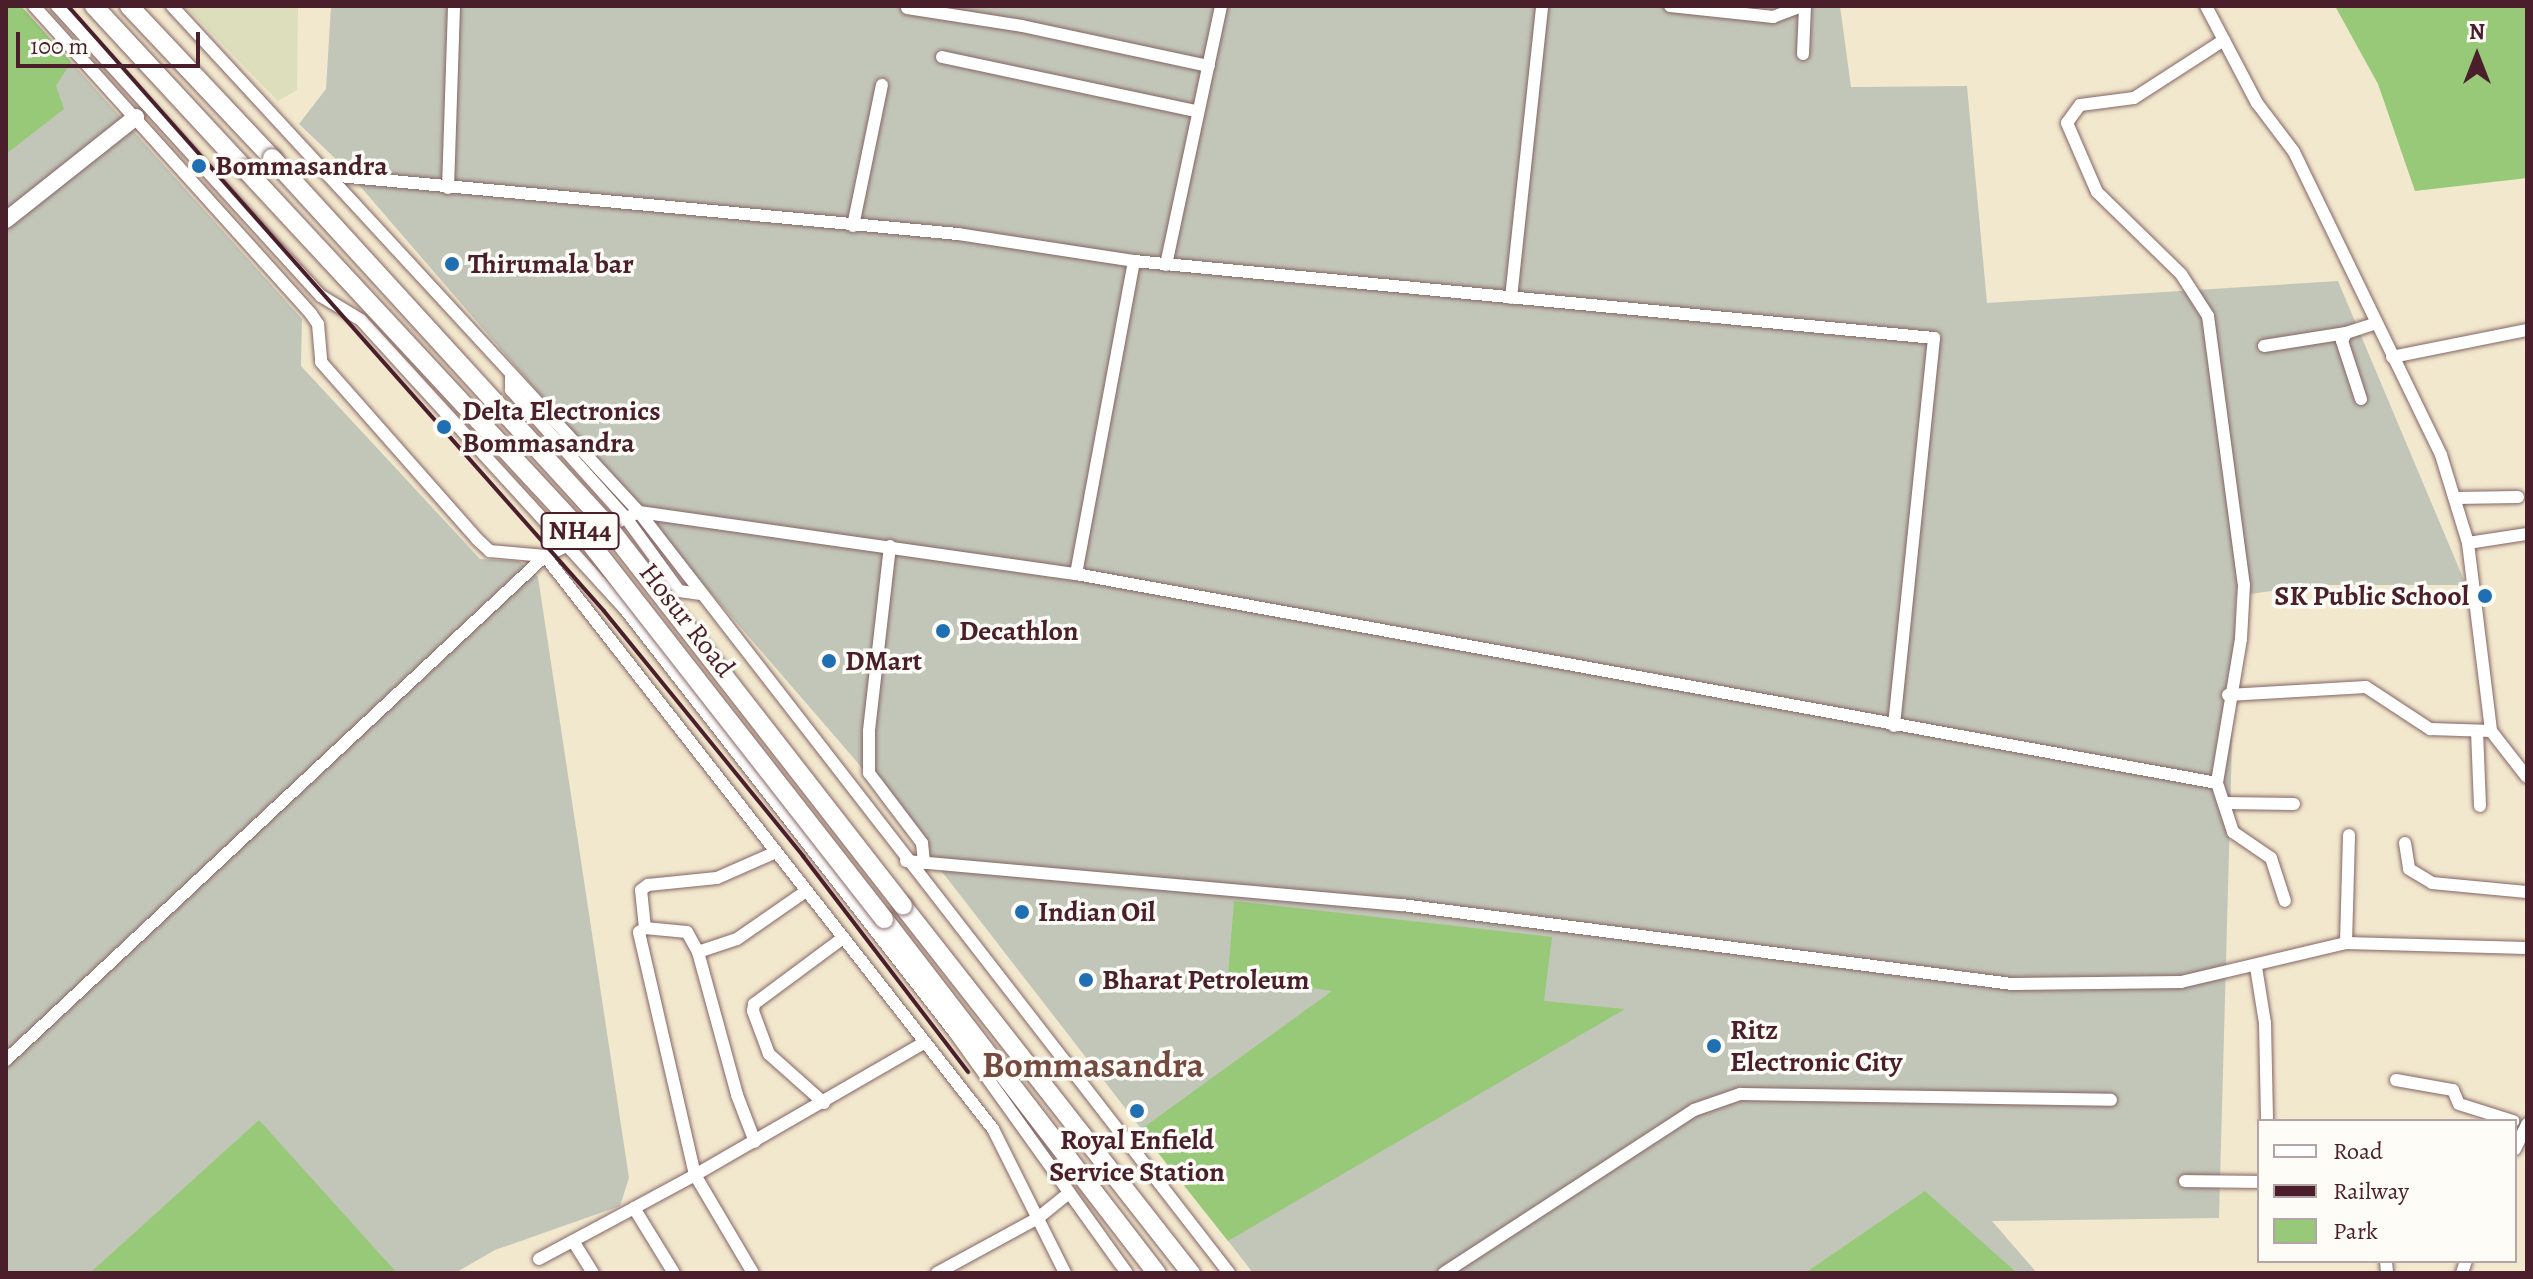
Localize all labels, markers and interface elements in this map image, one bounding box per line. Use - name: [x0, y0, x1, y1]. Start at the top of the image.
- scale bar: [20, 16, 204, 66]
- north arrow: [2437, 16, 2517, 96]
- text: N: [2469, 17, 2485, 47]
- text: 100 m: [30, 30, 89, 62]
- place label: Bommasandra: [215, 149, 388, 183]
- marker: Bommasandra: [190, 157, 208, 175]
- place label: Thirumala bar: [468, 247, 634, 281]
- marker: Thirumala bar: [443, 255, 461, 273]
- place label: Delta Electronics Bommasandra: [462, 394, 661, 460]
- marker: Delta Electronics Bommasandra: [433, 416, 455, 438]
- road number: NH44: [540, 509, 620, 553]
- street label: Hosur Road: [632, 556, 742, 684]
- place label: SK Public School: [2274, 579, 2469, 613]
- marker: SK Public School: [2476, 587, 2494, 605]
- place label: Decathlon: [959, 614, 1079, 648]
- marker: Decathlon: [934, 622, 952, 640]
- place label: DMart: [845, 644, 922, 678]
- marker: DMart: [820, 652, 838, 670]
- place label: Indian Oil: [1038, 895, 1155, 929]
- marker: Indian Oil: [1013, 903, 1031, 921]
- place label: Bharat Petroleum: [1102, 963, 1309, 997]
- marker: Bharat Petroleum: [1077, 971, 1095, 989]
- place label: Ritz Electronic City: [1730, 1013, 1902, 1079]
- marker: Ritz Electronic City: [1705, 1037, 1723, 1055]
- district label: Bommasandra: [982, 1043, 1204, 1087]
- marker: Royal Enfield Service Station: [1128, 1102, 1146, 1120]
- legend: [2257, 1119, 2517, 1263]
- place label: Royal Enfield Service Station: [1049, 1123, 1225, 1189]
- text: Road: [2333, 1135, 2383, 1167]
- text: Railway: [2333, 1175, 2409, 1207]
- text: Park: [2333, 1215, 2378, 1247]

